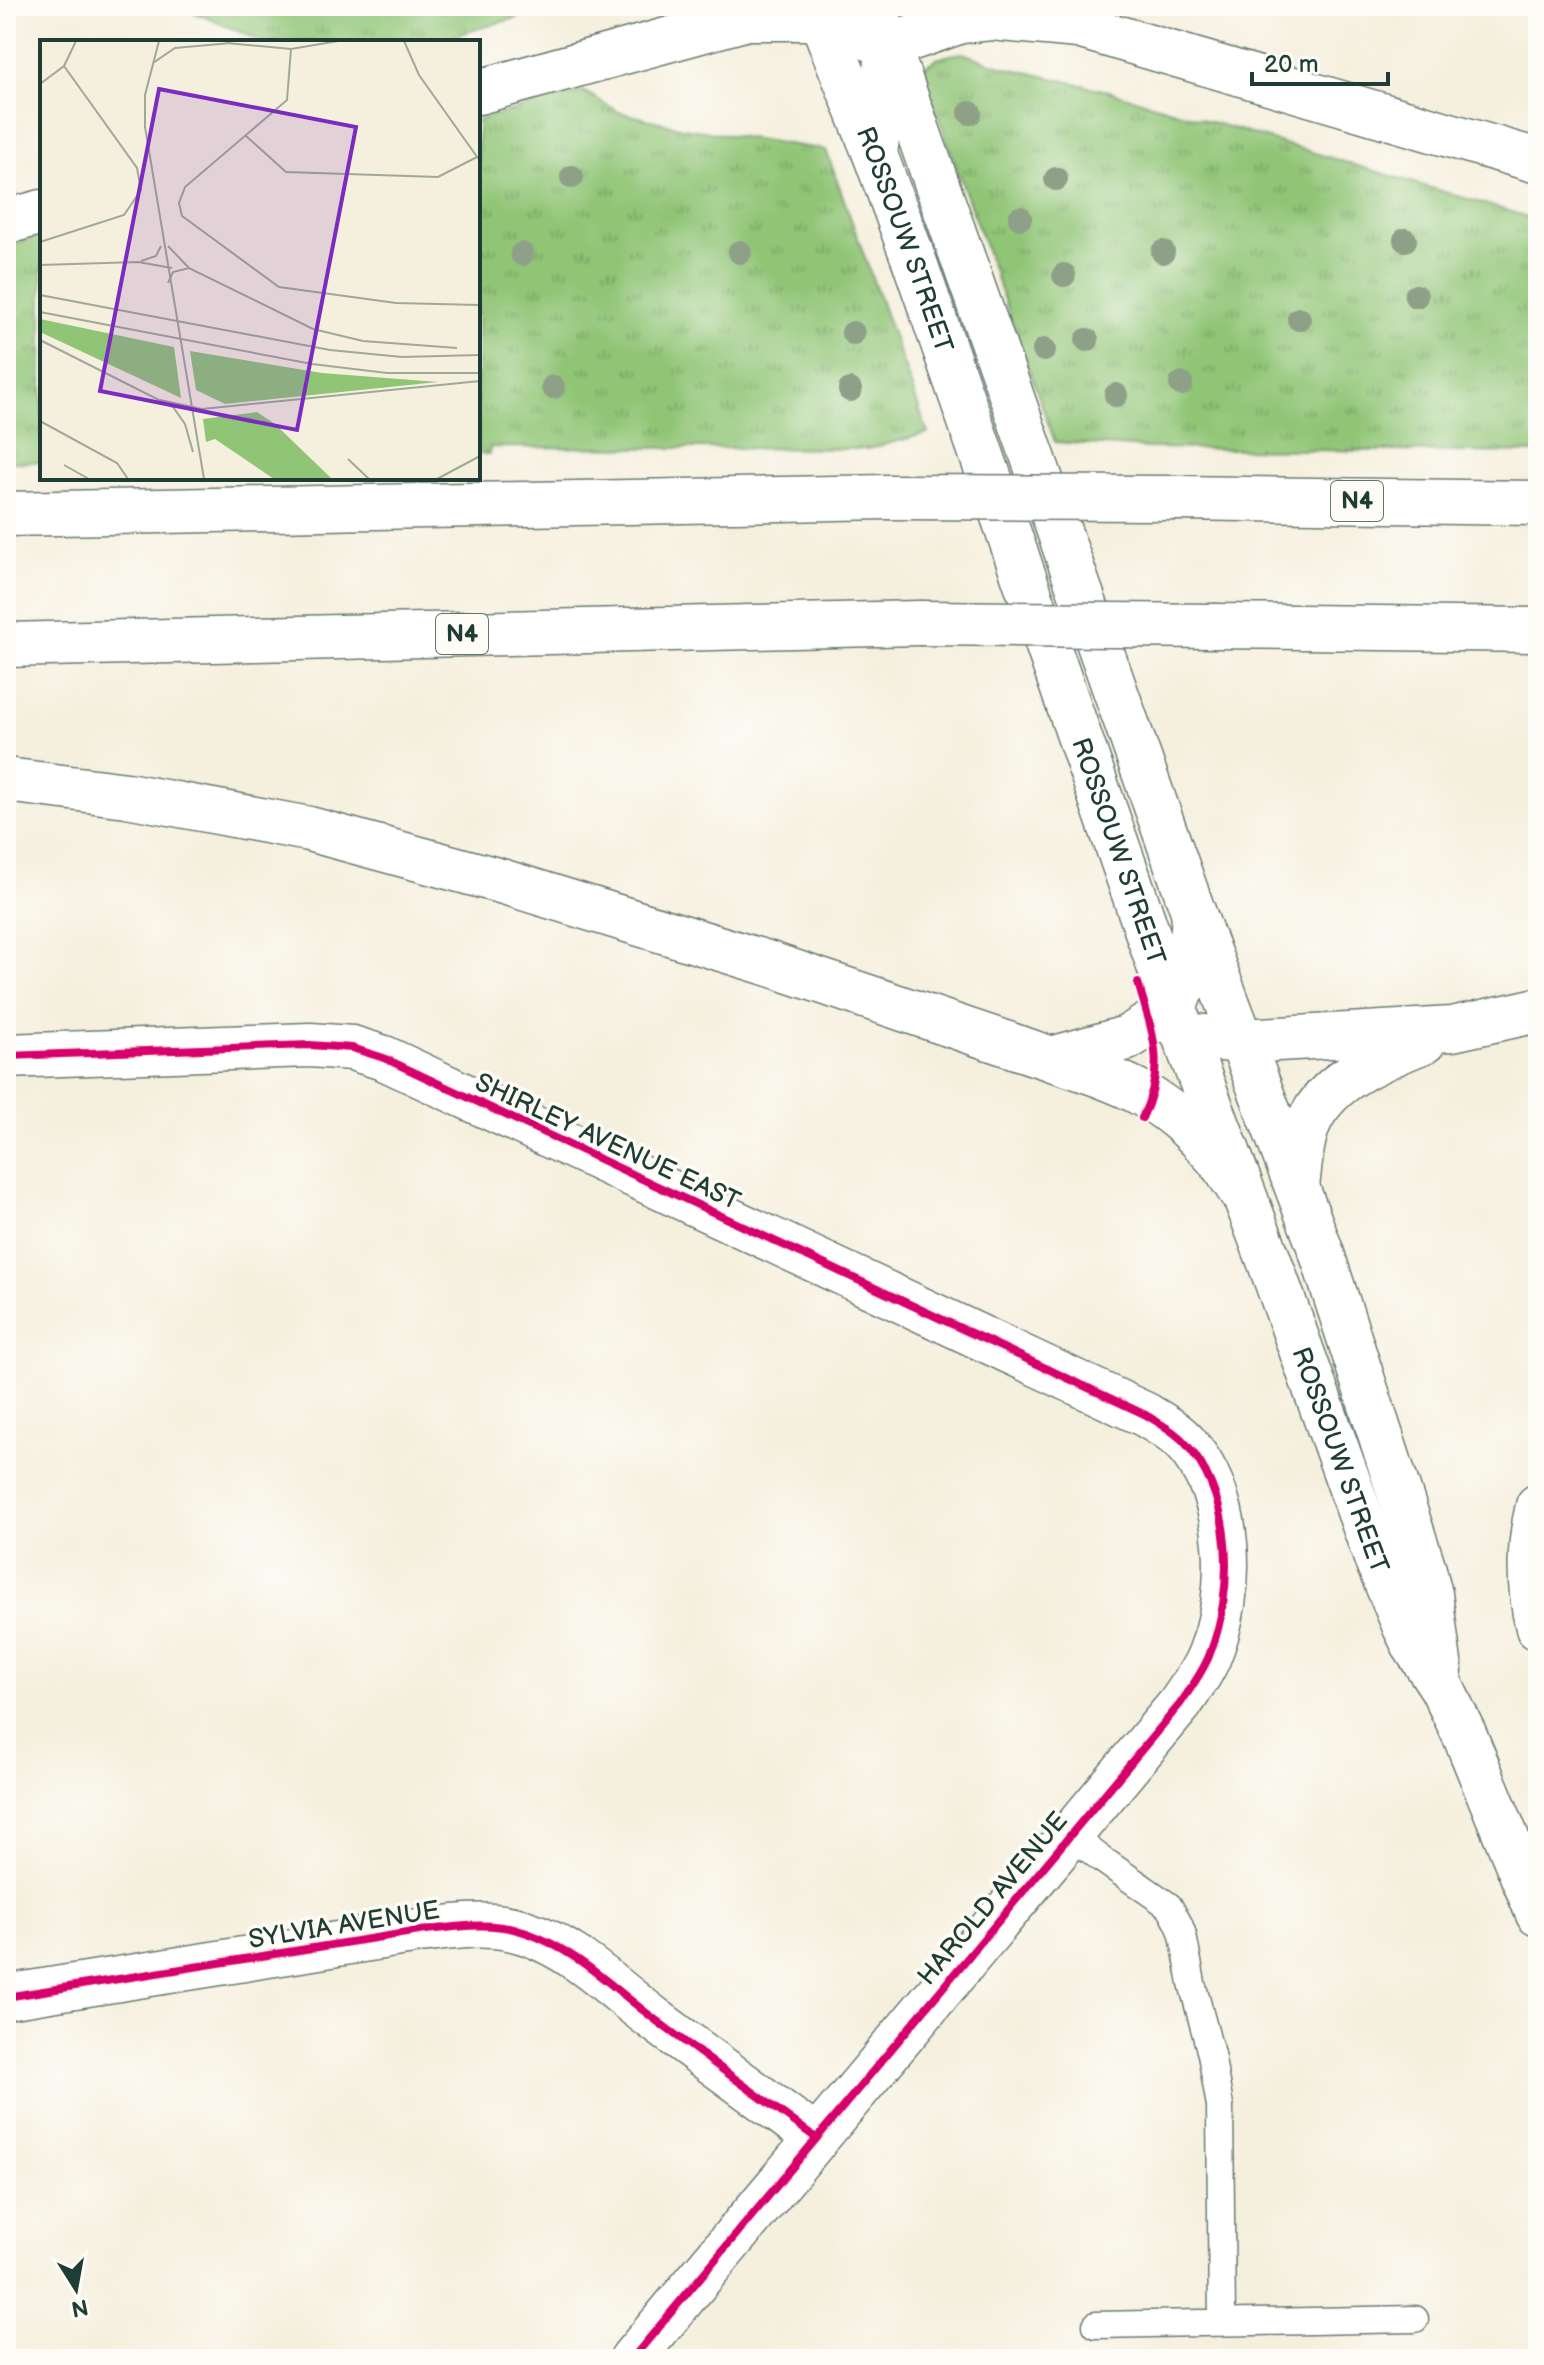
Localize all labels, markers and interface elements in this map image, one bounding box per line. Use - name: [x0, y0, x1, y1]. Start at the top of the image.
- scale bar: [1252, 36, 1388, 86]
- inset map: [40, 40, 480, 480]
- text: 20 m: [1264, 50, 1319, 79]
- street label: ROSSOUW STREET: [849, 122, 959, 357]
- road number: N4: [1331, 481, 1383, 521]
- road number: N4: [436, 614, 488, 654]
- street label: ROSSOUW STREET: [1064, 734, 1172, 969]
- street label: SHIRLEY AVENUE EAST: [470, 1067, 745, 1218]
- street label: ROSSOUW STREET: [1285, 1343, 1395, 1579]
- street label: HAROLD AVENUE: [912, 1806, 1075, 1992]
- street label: SYLVIA AVENUE: [246, 1895, 442, 1956]
- north arrow: [36, 2249, 116, 2329]
- text: N: [69, 2292, 90, 2322]

